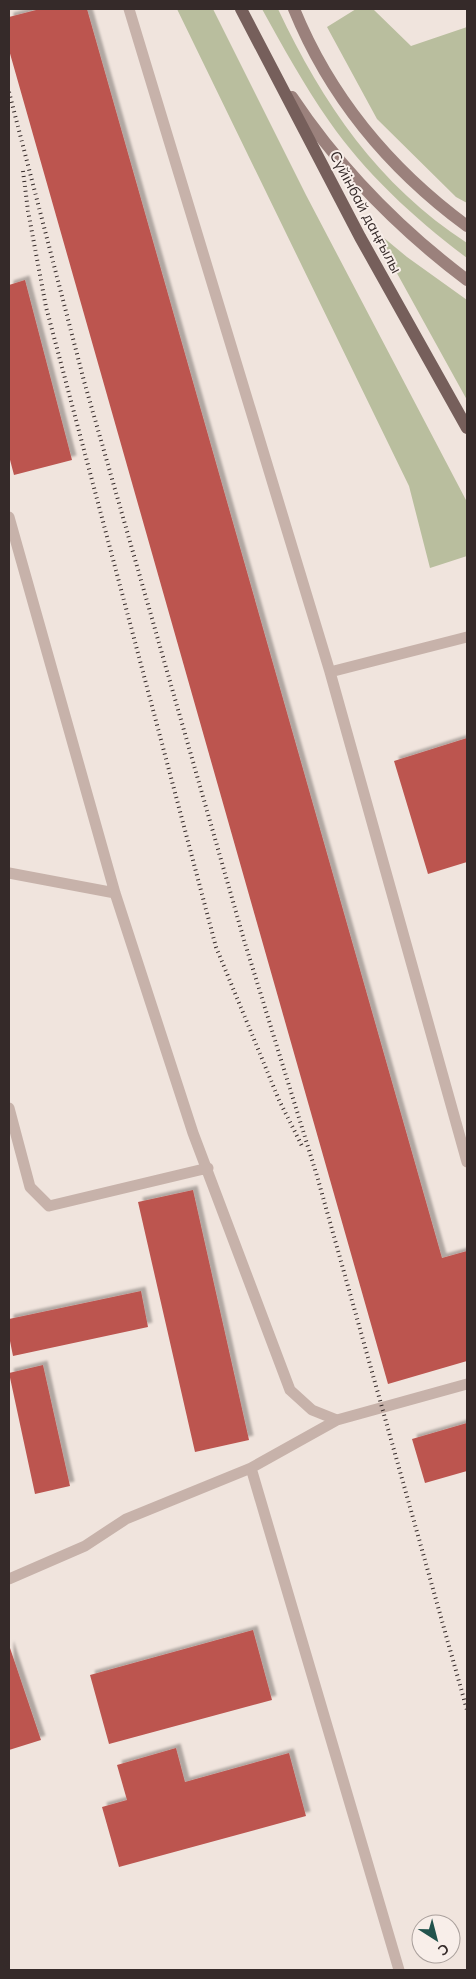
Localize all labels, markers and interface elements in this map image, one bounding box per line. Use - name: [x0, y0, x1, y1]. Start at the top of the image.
- street label: Сүйінбай даңғылы: [326, 148, 406, 276]
- north arrow: [411, 1914, 461, 1964]
- text: С: [434, 1939, 453, 1960]

